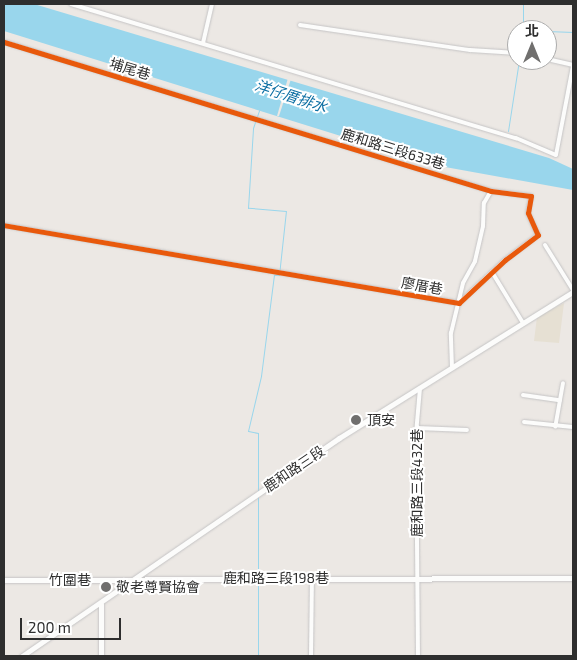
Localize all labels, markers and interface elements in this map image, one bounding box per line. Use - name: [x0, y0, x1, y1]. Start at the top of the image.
- north arrow: [507, 20, 557, 70]
- text: 北: [525, 22, 539, 39]
- street label: 埔尾巷: [107, 55, 153, 83]
- water label: 洋仔厝排水: [253, 76, 329, 116]
- street label: 鹿和路三段633巷: [339, 125, 447, 173]
- street label: 廖厝巷: [400, 274, 444, 298]
- place label: 頂安: [367, 412, 395, 428]
- marker: 頂安: [349, 413, 363, 427]
- street label: 鹿和路三段432巷: [409, 429, 425, 537]
- street label: 鹿和路三段: [260, 442, 328, 496]
- street label: 鹿和路三段198巷: [223, 570, 329, 586]
- street label: 竹圍巷: [49, 572, 91, 588]
- place label: 敬老尊賢協會: [116, 579, 200, 595]
- marker: 敬老尊賢協會: [100, 581, 112, 593]
- scale bar: [22, 608, 124, 640]
- text: 200 m: [28, 618, 71, 636]

